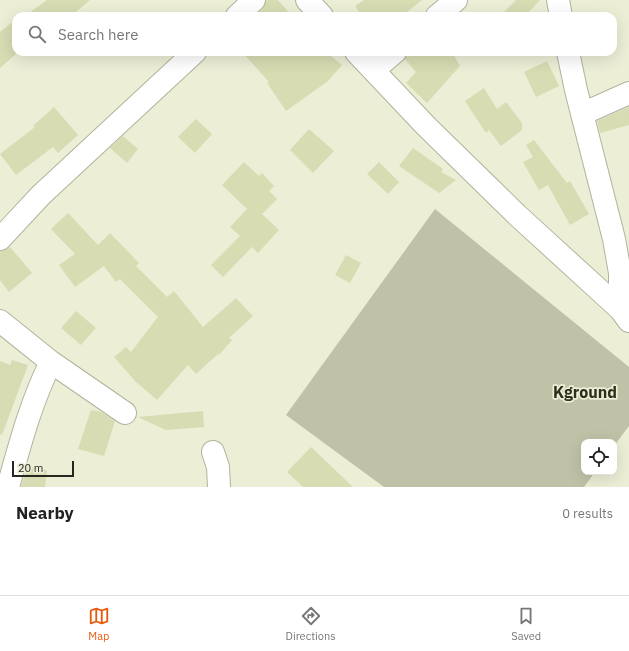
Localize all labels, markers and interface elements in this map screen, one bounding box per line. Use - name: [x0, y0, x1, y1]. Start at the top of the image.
- search box: [12, 12, 617, 56]
- icon: search: [26, 23, 48, 45]
- text: Search here: [58, 25, 138, 44]
- district label: Kground: [553, 382, 617, 402]
- map controls: [581, 439, 617, 475]
- button: locate: [581, 439, 617, 475]
- scale bar: [12, 459, 74, 478]
- text: 20 m: [18, 461, 43, 475]
- text: Nearby: [16, 502, 74, 524]
- text: 0 results: [562, 505, 613, 522]
- tab: Map: [88, 605, 110, 643]
- tab: Directions: [286, 605, 336, 643]
- tab: Saved: [511, 605, 541, 643]

